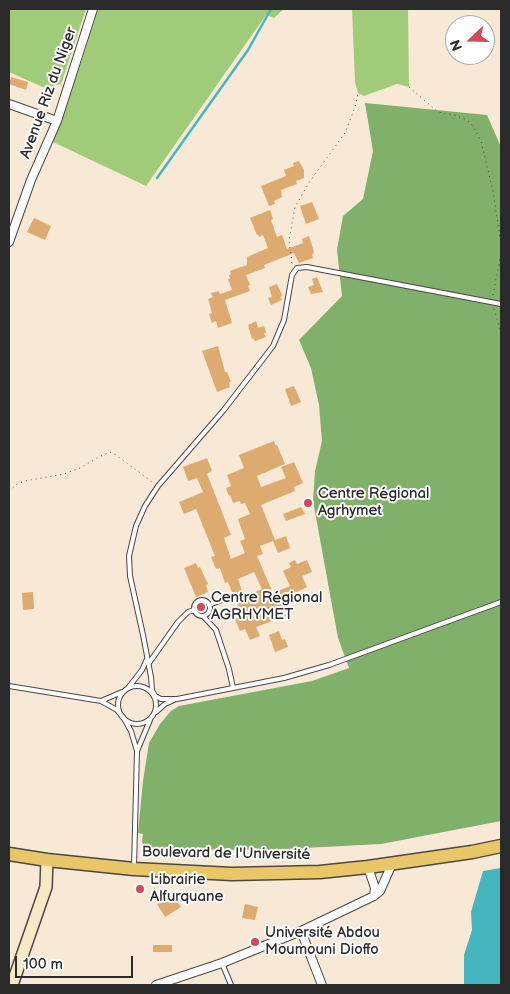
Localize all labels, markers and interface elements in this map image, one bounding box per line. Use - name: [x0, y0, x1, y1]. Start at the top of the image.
- north arrow: [445, 15, 495, 65]
- street label: Avenue Riz du Niger: [17, 25, 81, 161]
- text: N: [447, 37, 466, 53]
- place label: Centre Régional Agrhymet: [318, 485, 429, 520]
- marker: Centre Régional Agrhymet: [302, 497, 314, 509]
- place label: Centre Régional AGRHYMET: [211, 589, 322, 624]
- marker: Centre Régional AGRHYMET: [195, 601, 207, 613]
- street label: Boulevard de l'Université: [142, 844, 310, 864]
- place label: Librairie Alfurquane: [150, 871, 223, 906]
- marker: Librairie Alfurquane: [134, 883, 146, 895]
- place label: Université Abdou Moumouni Dioffo: [265, 924, 380, 959]
- marker: Université Abdou Moumouni Dioffo: [249, 936, 261, 948]
- scale bar: [18, 946, 135, 978]
- text: 100 m: [23, 955, 63, 974]

